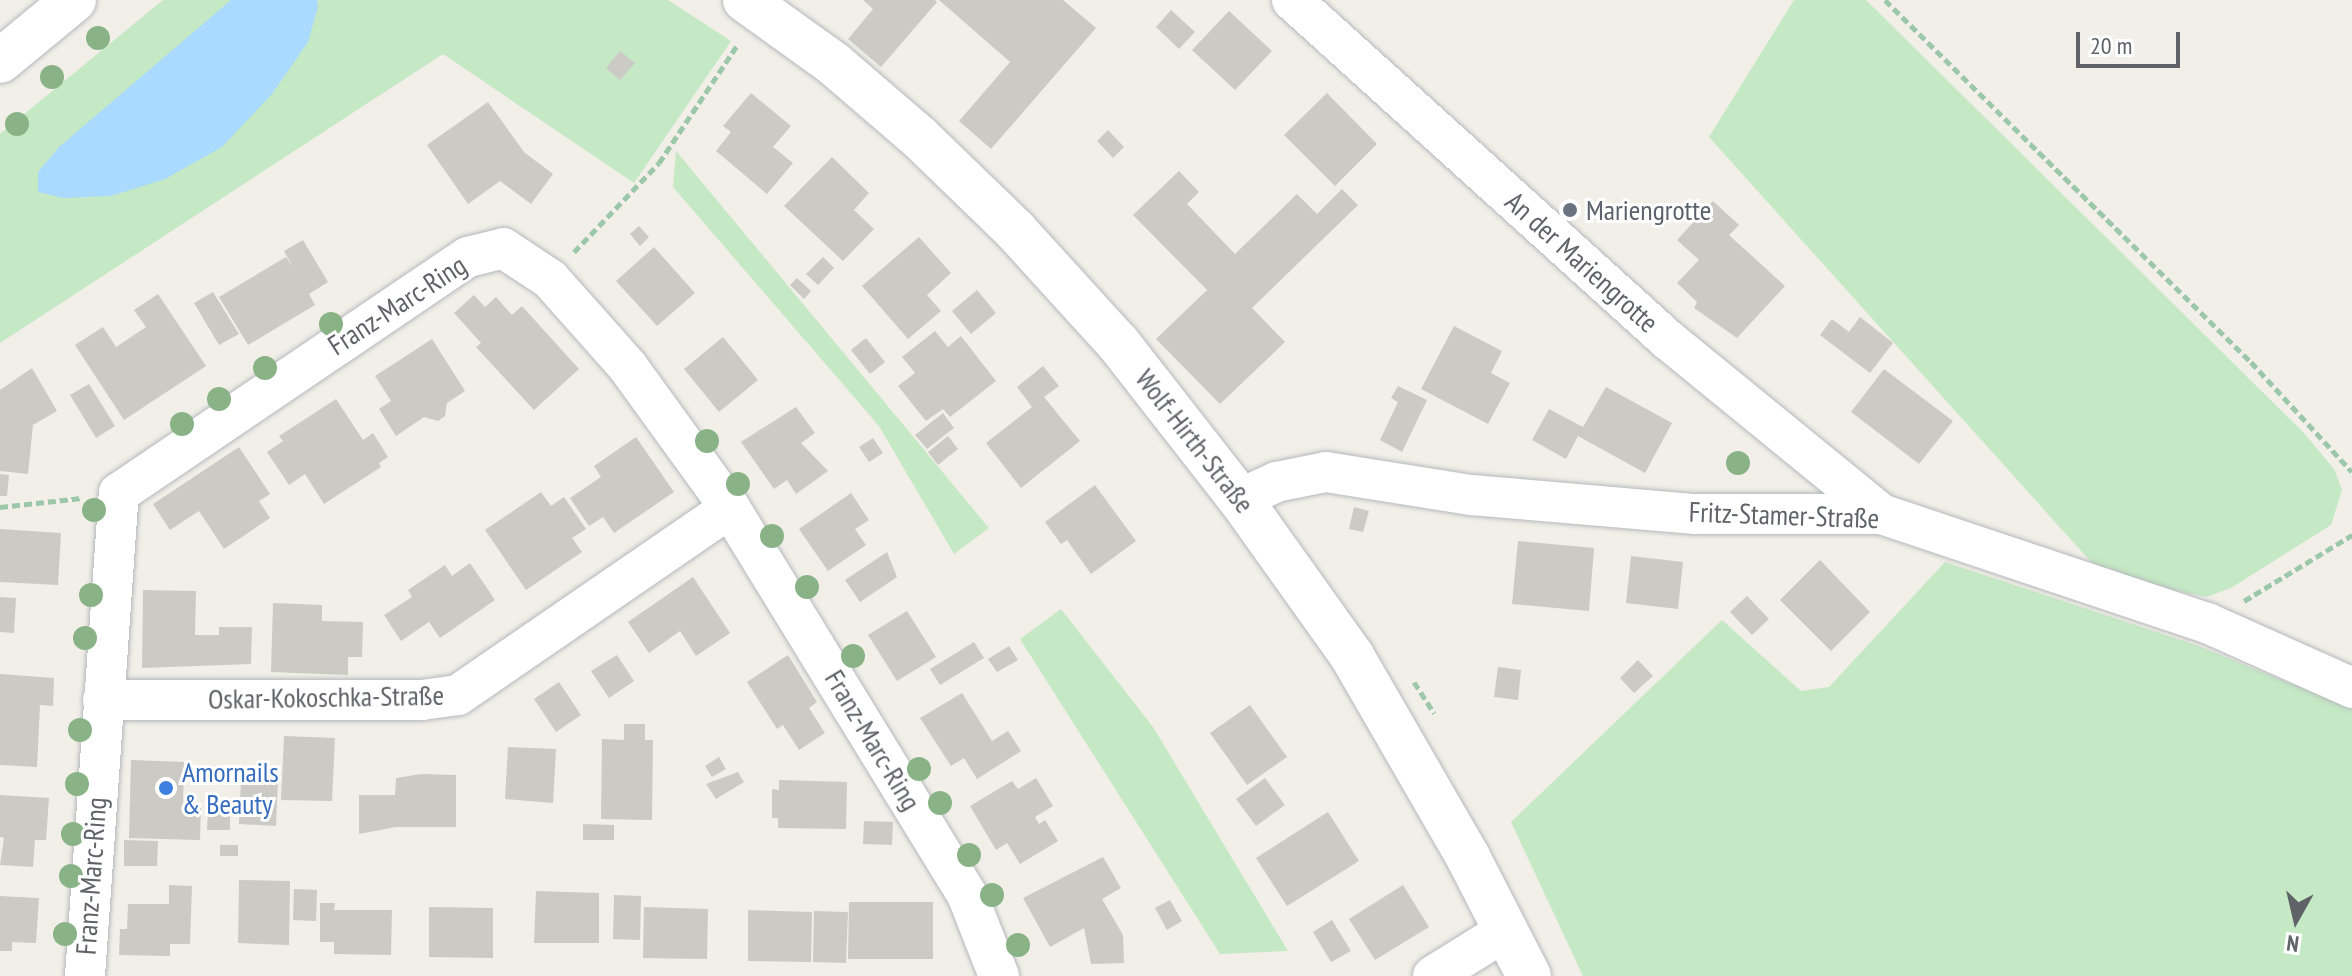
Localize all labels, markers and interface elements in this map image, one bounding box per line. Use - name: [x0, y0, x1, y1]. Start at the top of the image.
- scale bar: [2080, 16, 2184, 66]
- text: 20 m: [2090, 30, 2132, 61]
- street label: An der Mariengrotte: [1499, 185, 1665, 339]
- place label: Mariengrotte: [1586, 193, 1711, 227]
- marker: Mariengrotte: [1561, 201, 1579, 219]
- street label: Franz-Marc-Ring: [322, 248, 472, 362]
- street label: Wolf-Hirth-Straße: [1128, 362, 1262, 520]
- street label: Fritz-Stamer-Straße: [1688, 495, 1880, 535]
- street label: Franz-Marc-Ring: [818, 664, 928, 816]
- street label: Oskar-Kokoschka-Straße: [208, 678, 444, 716]
- place label: Amornails & Beauty: [182, 755, 279, 821]
- marker: Amornails & Beauty: [157, 779, 175, 797]
- street label: Franz-Marc-Ring: [69, 796, 113, 956]
- north arrow: [2256, 880, 2336, 960]
- text: N: [2285, 929, 2301, 958]

